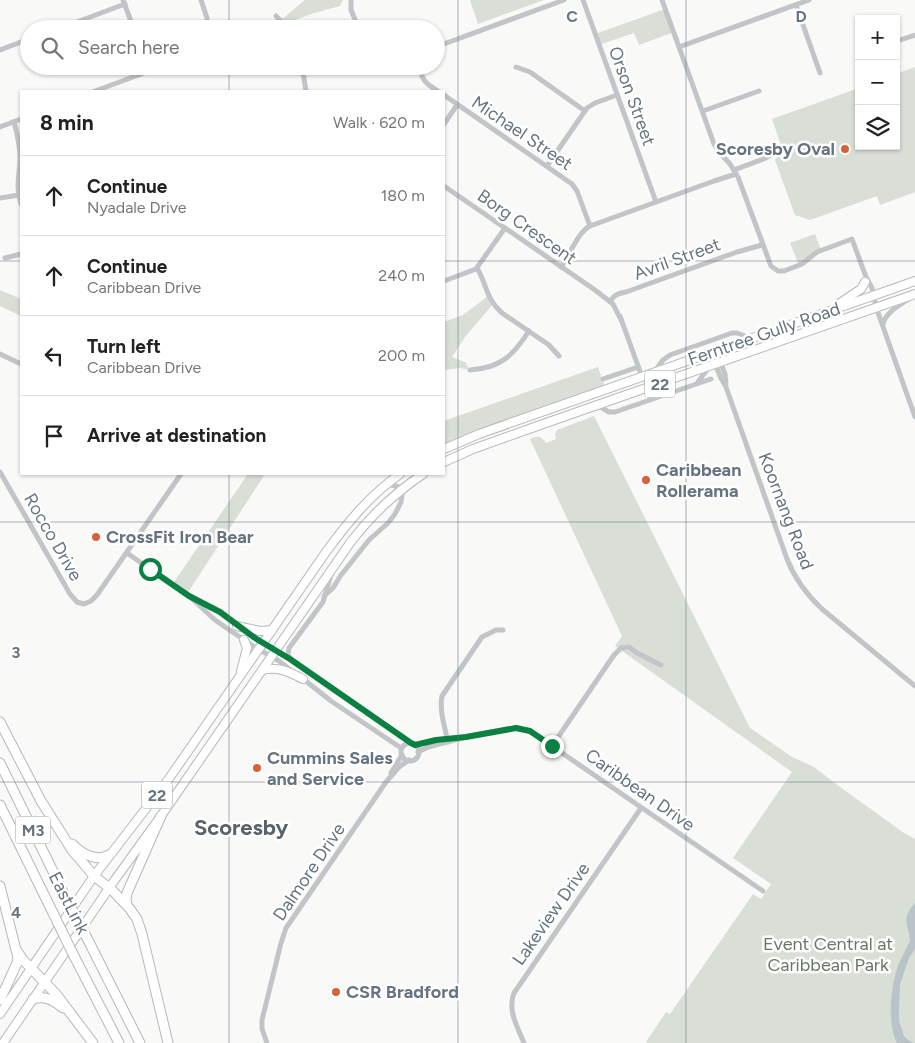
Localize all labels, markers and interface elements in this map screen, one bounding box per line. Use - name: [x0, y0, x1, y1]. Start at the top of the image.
- text: C: [566, 7, 578, 26]
- text: D: [795, 7, 807, 26]
- map controls: [855, 15, 900, 150]
- button: +: [855, 15, 900, 60]
- search box: [20, 20, 445, 75]
- icon: search: [38, 34, 66, 62]
- text: Search here: [78, 36, 180, 59]
- street label: Orson Street: [604, 43, 660, 149]
- button: −: [855, 60, 900, 105]
- street label: Michael Street: [467, 91, 577, 175]
- button: layers: [855, 105, 900, 150]
- text: 8 min: [40, 110, 94, 135]
- text: Walk · 620 m: [333, 113, 425, 132]
- place label: Scoresby Oval: [716, 138, 835, 160]
- marker: Scoresby Oval: [839, 143, 851, 155]
- text: Continue: [87, 175, 167, 198]
- icon: ahead: [40, 182, 68, 210]
- street label: Borg Crescent: [473, 185, 581, 269]
- text: 180 m: [381, 186, 425, 205]
- text: Nyadale Drive: [87, 198, 187, 217]
- street label: Avril Street: [631, 233, 723, 285]
- text: Continue: [87, 255, 167, 278]
- icon: ahead: [40, 262, 68, 290]
- text: 240 m: [378, 266, 425, 285]
- text: Caribbean Drive: [87, 278, 201, 297]
- street label: Ferntree Gully Road: [685, 298, 843, 370]
- text: Turn left: [87, 335, 161, 358]
- icon: left: [40, 342, 68, 370]
- text: 200 m: [378, 346, 425, 365]
- text: Caribbean Drive: [87, 358, 201, 377]
- road number: 22: [645, 370, 675, 398]
- icon: arrive: [40, 422, 68, 450]
- text: Arrive at destination: [87, 424, 266, 447]
- street label: Koornang Road: [754, 449, 818, 573]
- place label: Caribbean Rollerama: [656, 459, 741, 502]
- marker: Caribbean Rollerama: [640, 474, 652, 486]
- street label: Rocco Drive: [19, 489, 87, 585]
- place label: CrossFit Iron Bear: [106, 526, 254, 548]
- marker: CrossFit Iron Bear: [90, 531, 102, 543]
- route start: [139, 558, 162, 581]
- text: 3: [12, 643, 21, 662]
- route end: [541, 735, 564, 758]
- street label: Caribbean Drive: [581, 744, 699, 836]
- place label: Cummins Sales and Service: [267, 747, 393, 790]
- marker: Cummins Sales and Service: [251, 762, 263, 774]
- road number: 22: [142, 782, 172, 808]
- district label: Scoresby: [194, 814, 288, 841]
- road number: M3: [15, 816, 50, 844]
- street label: Dalmore Drive: [268, 819, 350, 925]
- street label: Lakeview Drive: [508, 858, 595, 969]
- street label: EastLink: [44, 868, 94, 938]
- text: 4: [11, 903, 21, 922]
- park label: Event Central at Caribbean Park: [763, 933, 893, 976]
- place label: CSR Bradford: [346, 981, 459, 1003]
- marker: CSR Bradford: [330, 986, 342, 998]

